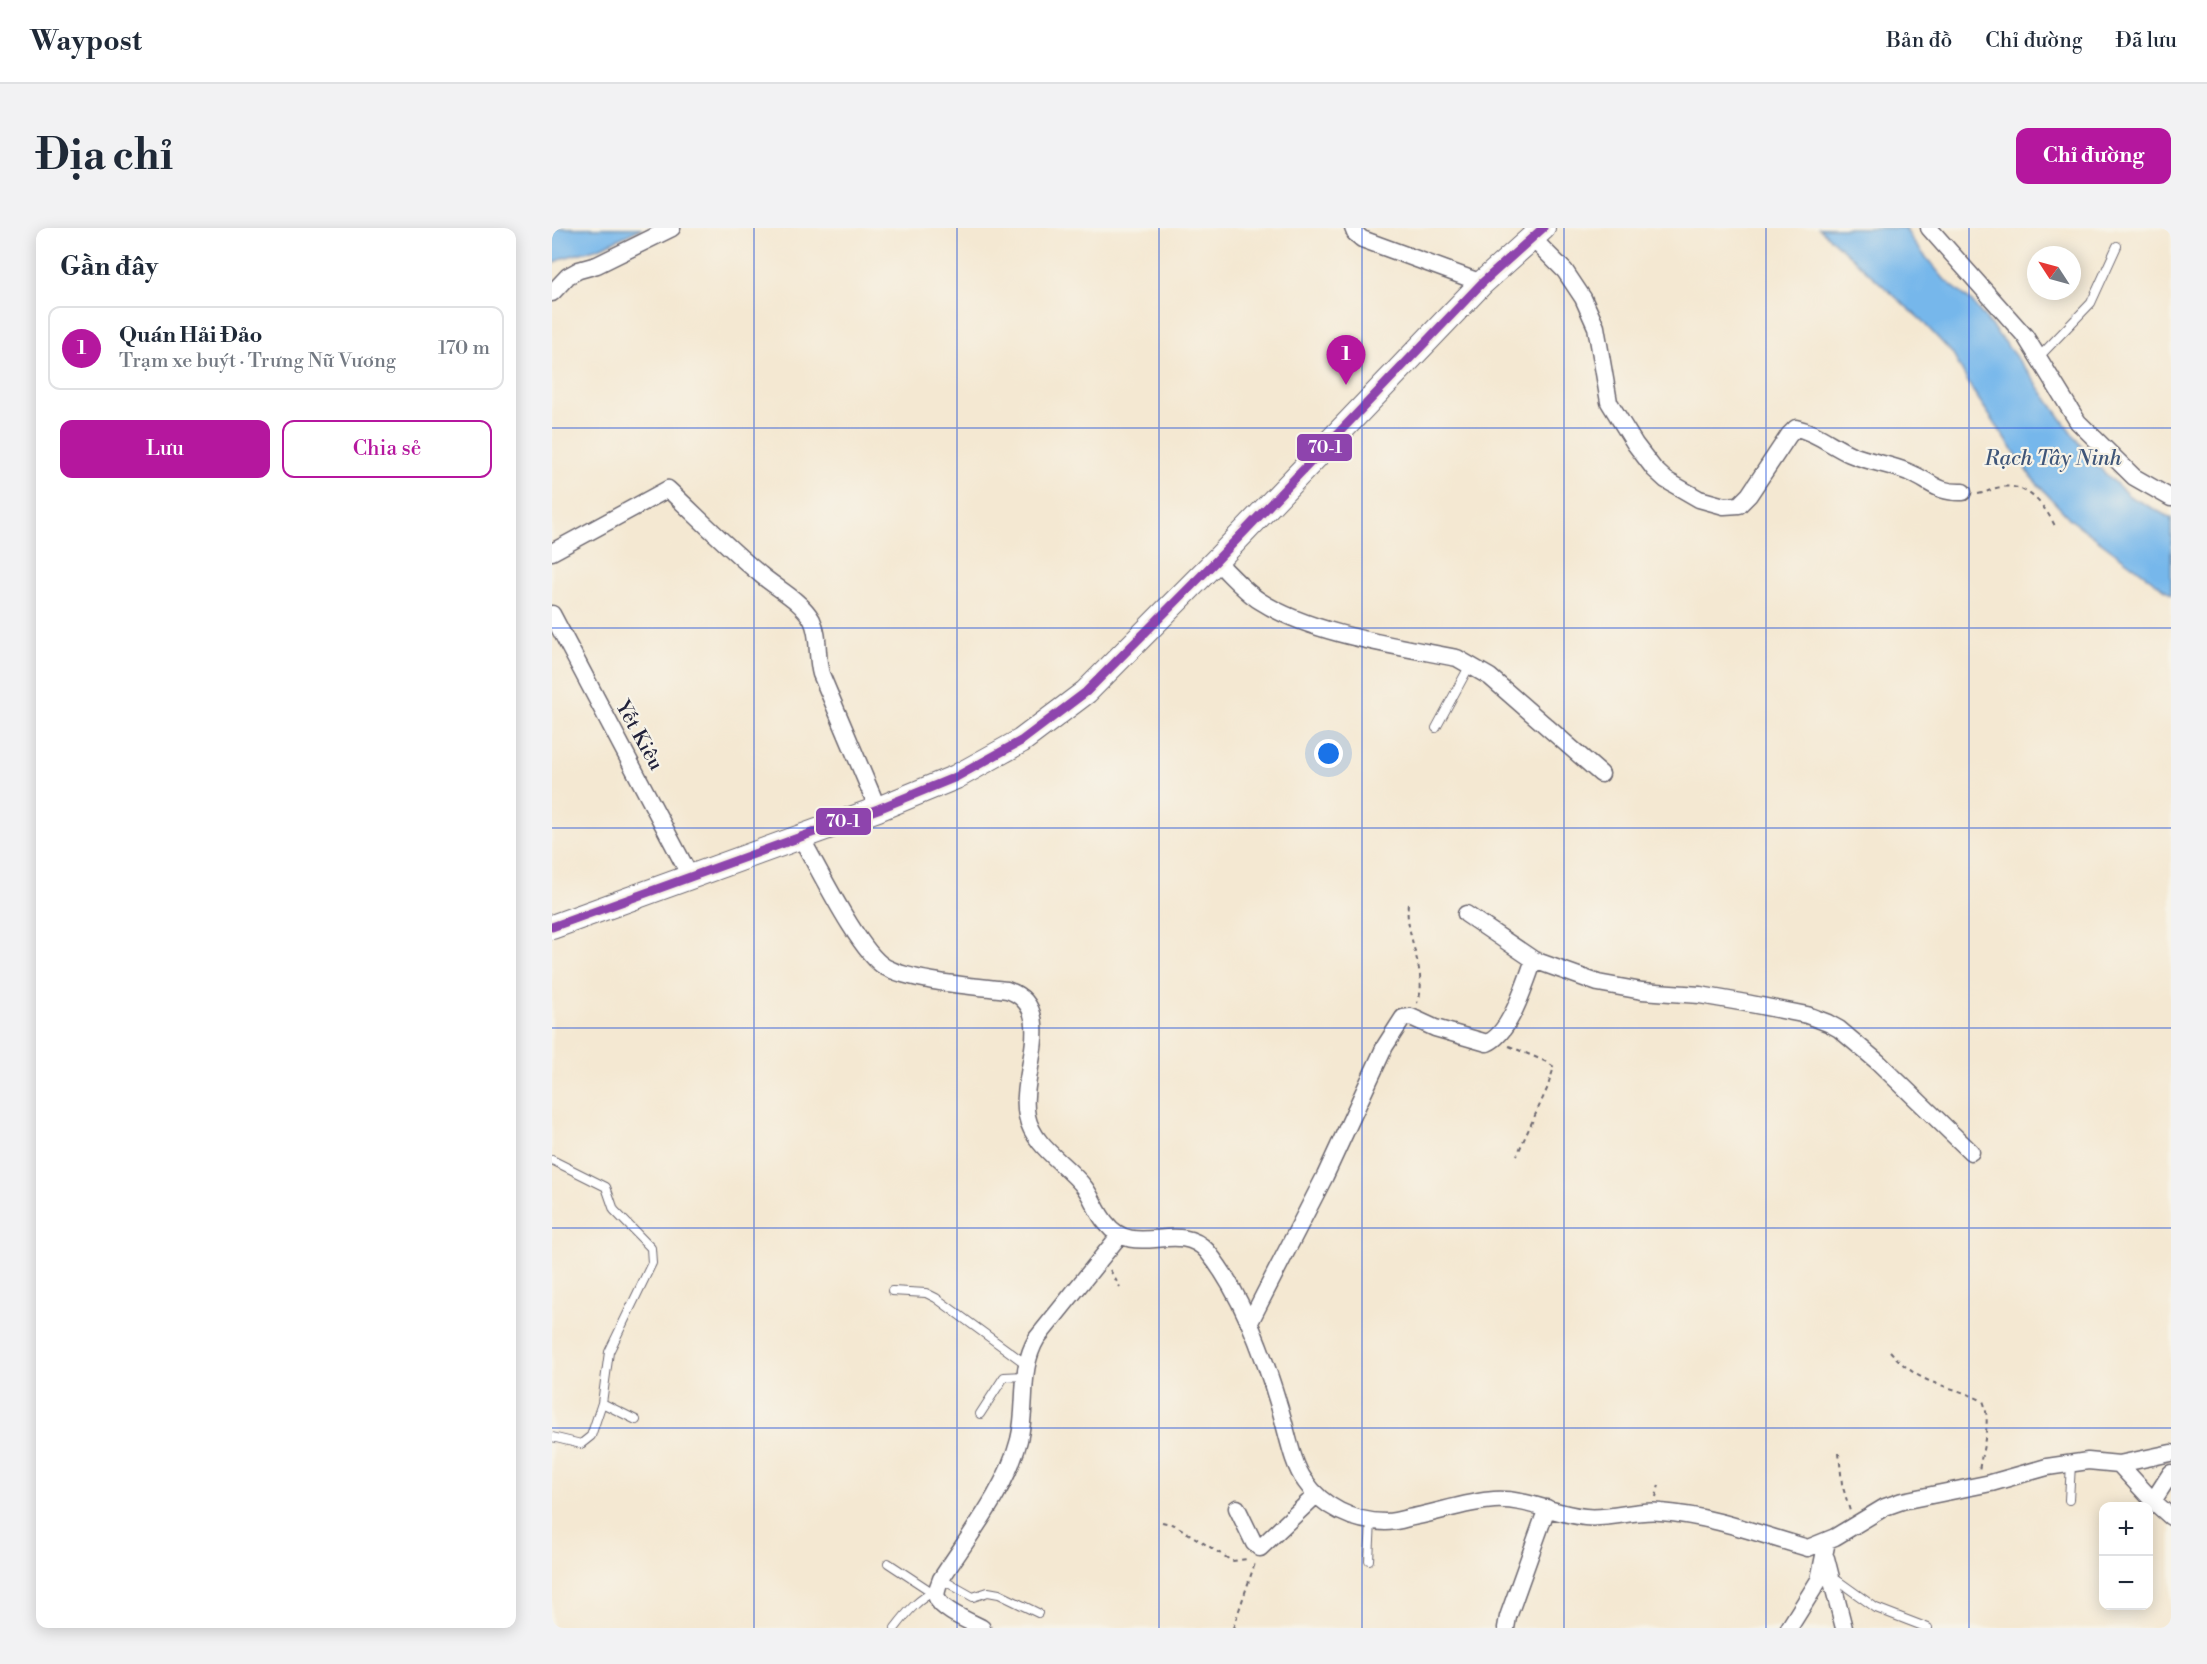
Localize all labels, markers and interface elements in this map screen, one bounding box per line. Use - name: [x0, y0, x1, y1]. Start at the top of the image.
- text: Waypost: [30, 24, 142, 59]
- text: Bản đồ: [1886, 28, 1952, 54]
- text: Chỉ đường: [1985, 28, 2083, 54]
- text: Đã lưu: [2116, 28, 2177, 54]
- button: Chỉ đường: [2016, 128, 2171, 184]
- text: Địa chỉ: [36, 130, 173, 183]
- north arrow: [2027, 246, 2081, 300]
- text: Gần đây: [60, 251, 158, 283]
- text: Quán Hải Đảo: [119, 322, 263, 349]
- text: 1: [77, 336, 86, 361]
- text: 170 m: [438, 336, 490, 361]
- pin: 1: [1326, 336, 1366, 385]
- text: Trạm xe buýt · Trưng Nữ Vương: [119, 349, 396, 374]
- button: Lưu: [60, 420, 270, 478]
- button: Chia sẻ: [282, 420, 492, 478]
- line badge: 70-1: [1296, 433, 1353, 462]
- text: 70-1: [1308, 438, 1343, 458]
- water label: Rạch Tây Ninh: [1984, 446, 2122, 472]
- street label: Yết Kiêu: [609, 696, 668, 775]
- your location: [1314, 739, 1343, 768]
- line badge: 70-1: [815, 807, 872, 836]
- text: 70-1: [826, 812, 861, 832]
- map controls: [2099, 1502, 2153, 1610]
- button: +: [2099, 1502, 2153, 1556]
- button: −: [2099, 1556, 2153, 1610]

